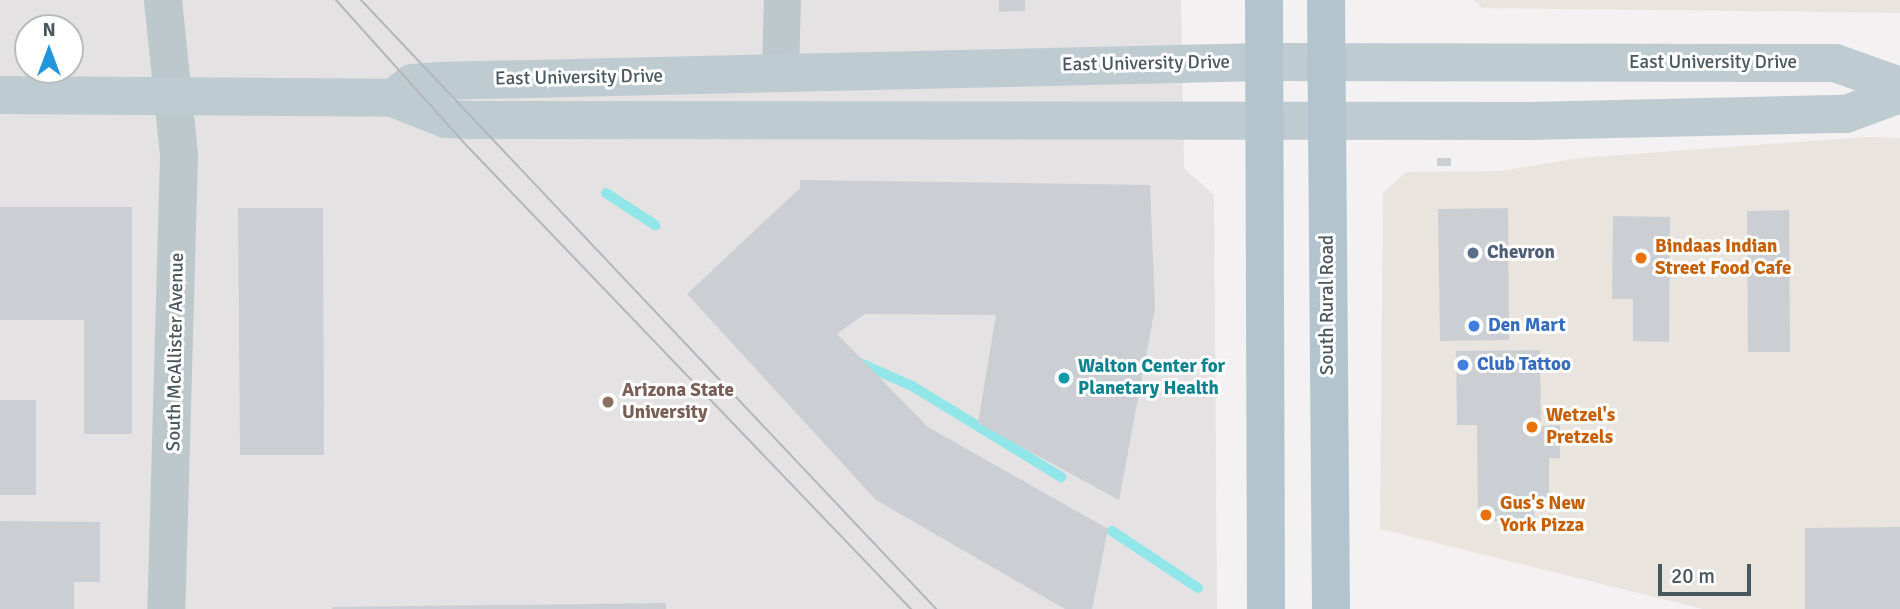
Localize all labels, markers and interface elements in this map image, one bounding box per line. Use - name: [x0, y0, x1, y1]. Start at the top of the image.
- north arrow: [14, 14, 84, 84]
- text: N: [42, 18, 56, 42]
- street label: East University Drive: [1062, 51, 1230, 77]
- street label: East University Drive: [1629, 52, 1797, 74]
- street label: East University Drive: [495, 65, 663, 91]
- street label: South Rural Road: [1317, 235, 1339, 375]
- place label: Bindaas Indian Street Food Cafe: [1655, 236, 1791, 280]
- place label: Chevron: [1487, 242, 1555, 264]
- marker: Chevron: [1465, 245, 1481, 261]
- marker: Bindaas Indian Street Food Cafe: [1633, 250, 1649, 266]
- street label: South McAllister Avenue: [163, 252, 189, 452]
- place label: Den Mart: [1488, 315, 1566, 337]
- marker: Den Mart: [1466, 318, 1482, 334]
- place label: Club Tattoo: [1477, 354, 1571, 376]
- place label: Walton Center for Planetary Health: [1078, 356, 1225, 400]
- marker: Club Tattoo: [1455, 357, 1471, 373]
- marker: Walton Center for Planetary Health: [1056, 370, 1072, 386]
- place label: Arizona State University: [622, 380, 734, 424]
- marker: Arizona State University: [600, 394, 616, 410]
- place label: Wetzel's Pretzels: [1546, 405, 1615, 449]
- marker: Wetzel's Pretzels: [1524, 419, 1540, 435]
- place label: Gus's New York Pizza: [1500, 493, 1585, 537]
- marker: Gus's New York Pizza: [1478, 507, 1494, 523]
- scale bar: [1662, 550, 1755, 594]
- text: 20 m: [1671, 563, 1715, 589]

